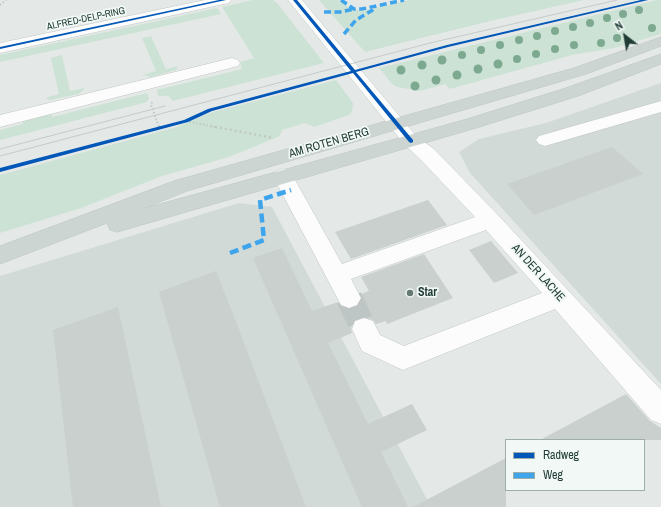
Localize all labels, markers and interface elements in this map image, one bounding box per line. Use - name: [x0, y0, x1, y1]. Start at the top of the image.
- street label: ALFRED-DELP-RING: [46, 5, 126, 33]
- north arrow: [605, 16, 645, 56]
- text: N: [612, 18, 625, 33]
- street label: AM ROTEN BERG: [287, 125, 371, 161]
- street label: AN DER LACHE: [508, 241, 568, 305]
- place label: Star: [418, 286, 437, 300]
- marker: Star: [405, 288, 415, 298]
- legend: [505, 439, 645, 491]
- text: Radweg: [543, 447, 579, 463]
- text: Weg: [543, 467, 563, 483]

